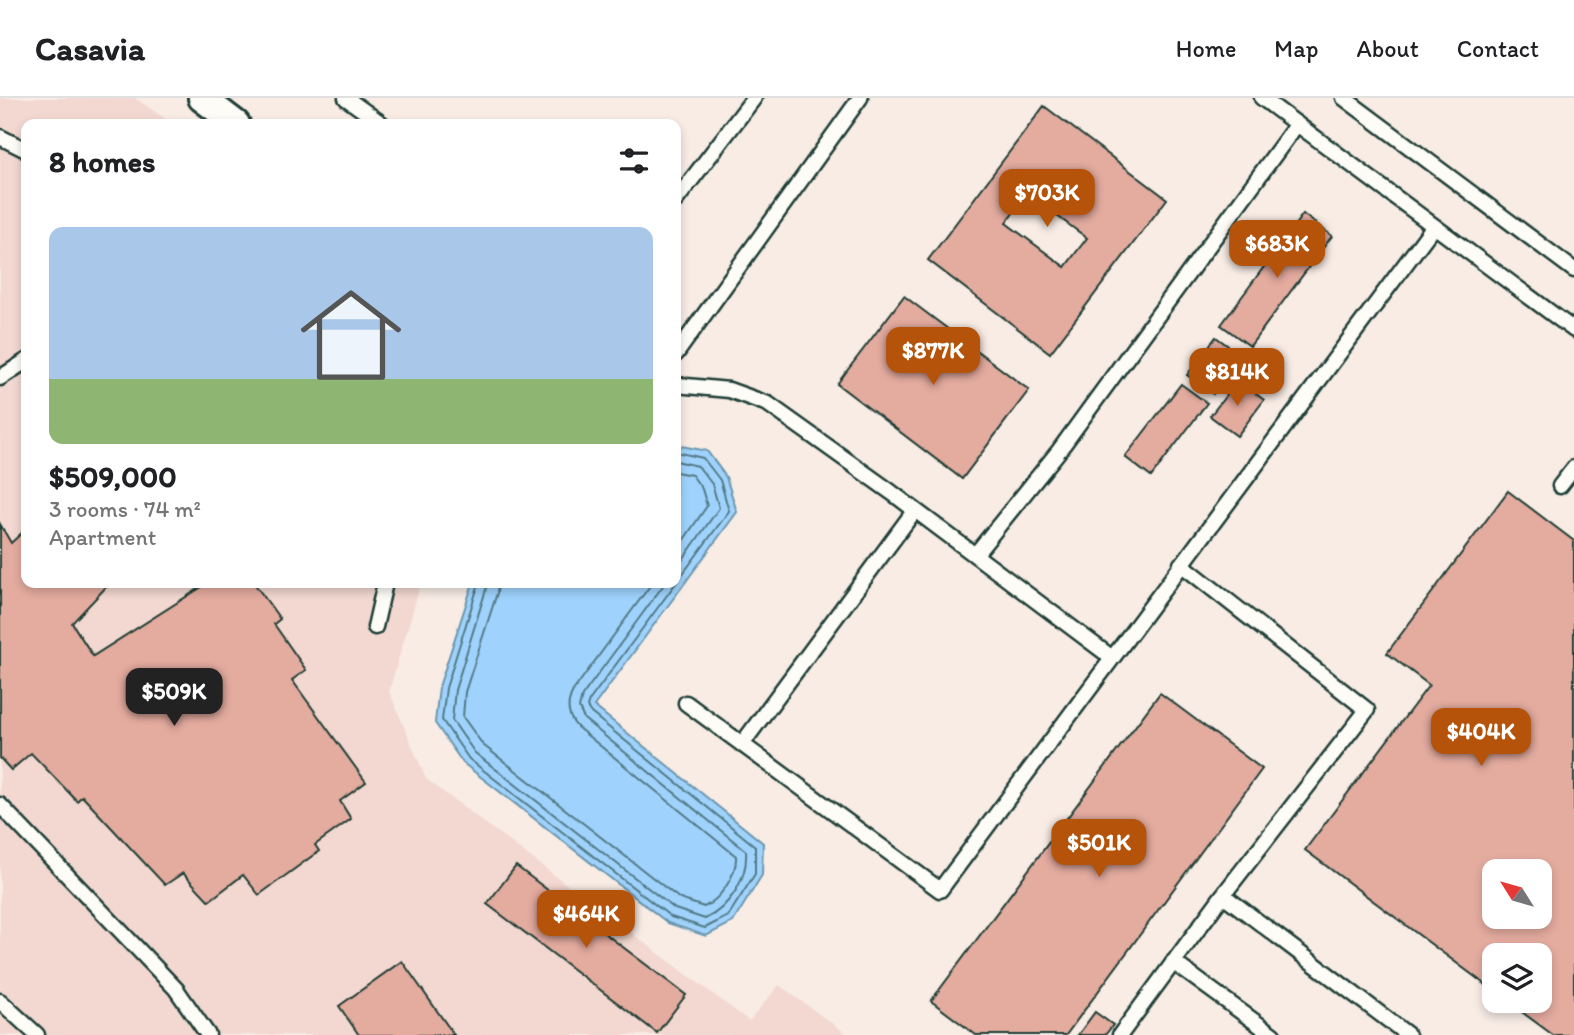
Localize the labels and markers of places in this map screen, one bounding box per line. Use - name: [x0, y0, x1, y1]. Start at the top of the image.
- pin: $703K: [998, 170, 1096, 229]
- pin: $683K: [1228, 220, 1326, 280]
- pin: $877K: [884, 328, 982, 387]
- pin: $814K: [1188, 348, 1286, 408]
- pin: $509K: [125, 668, 223, 728]
- pin: $404K: [1432, 708, 1530, 768]
- pin: $501K: [1050, 820, 1148, 879]
- pin: $464K: [537, 890, 635, 950]

